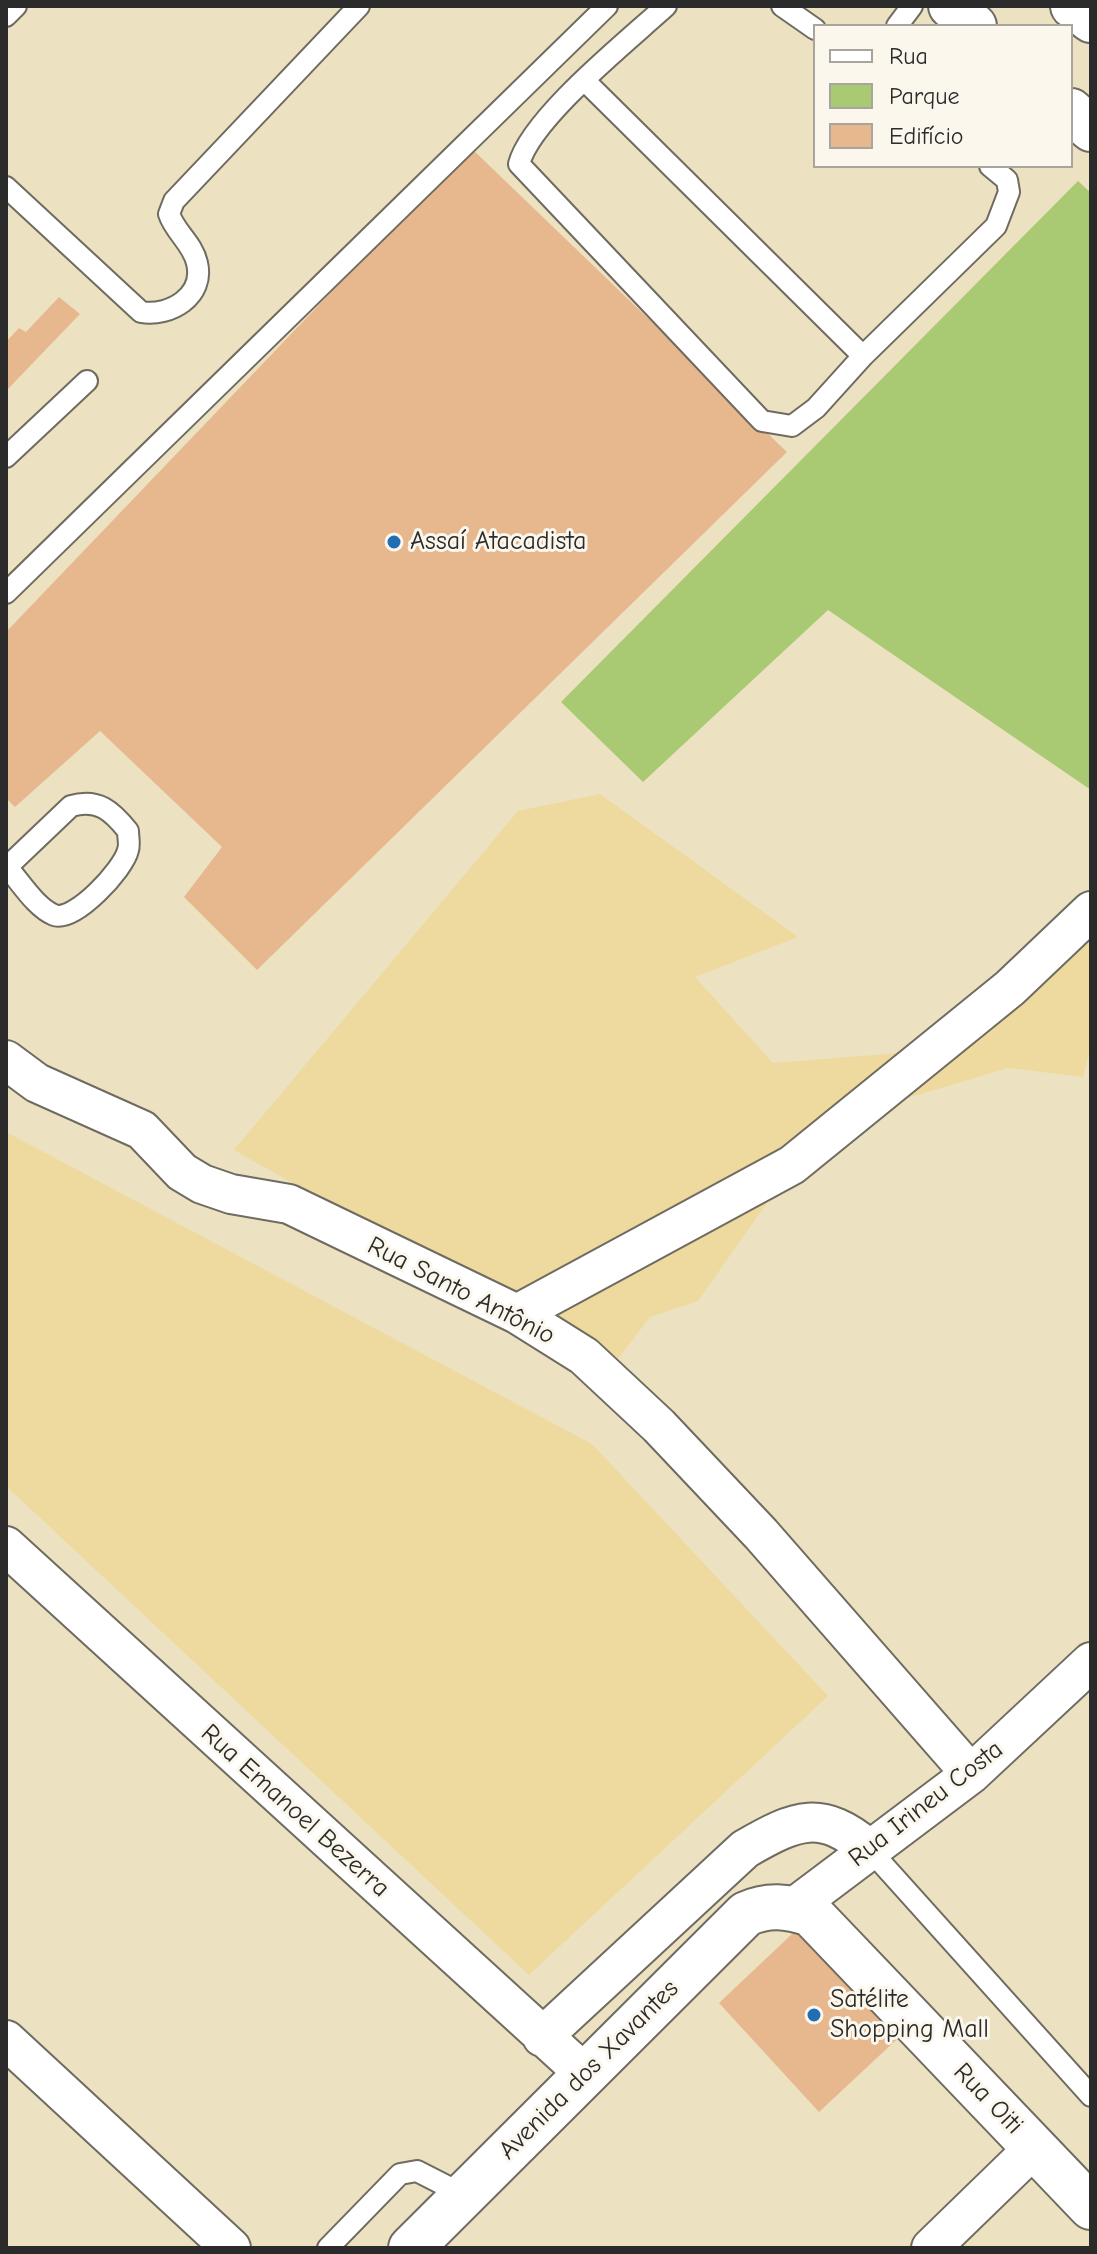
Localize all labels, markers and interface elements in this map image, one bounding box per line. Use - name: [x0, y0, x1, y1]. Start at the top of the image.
- legend: [813, 24, 1073, 168]
- text: Rua: [889, 42, 928, 70]
- text: Parque: [889, 82, 960, 110]
- text: Edifício: [889, 122, 964, 150]
- place label: Assaí Atacadista: [410, 526, 586, 558]
- marker: Assaí Atacadista: [385, 533, 403, 551]
- street label: Rua Santo Antônio: [362, 1230, 560, 1352]
- street label: Rua Emanoel Bezerra: [194, 1718, 396, 1904]
- street label: Rua Irineu Costa: [843, 1734, 1009, 1874]
- street label: Avenida dos Xavantes: [493, 1974, 685, 2166]
- place label: Satélite Shopping Mall: [830, 1984, 989, 2046]
- marker: Satélite Shopping Mall: [805, 2006, 823, 2024]
- street label: Rua Oiti: [947, 2057, 1029, 2141]

